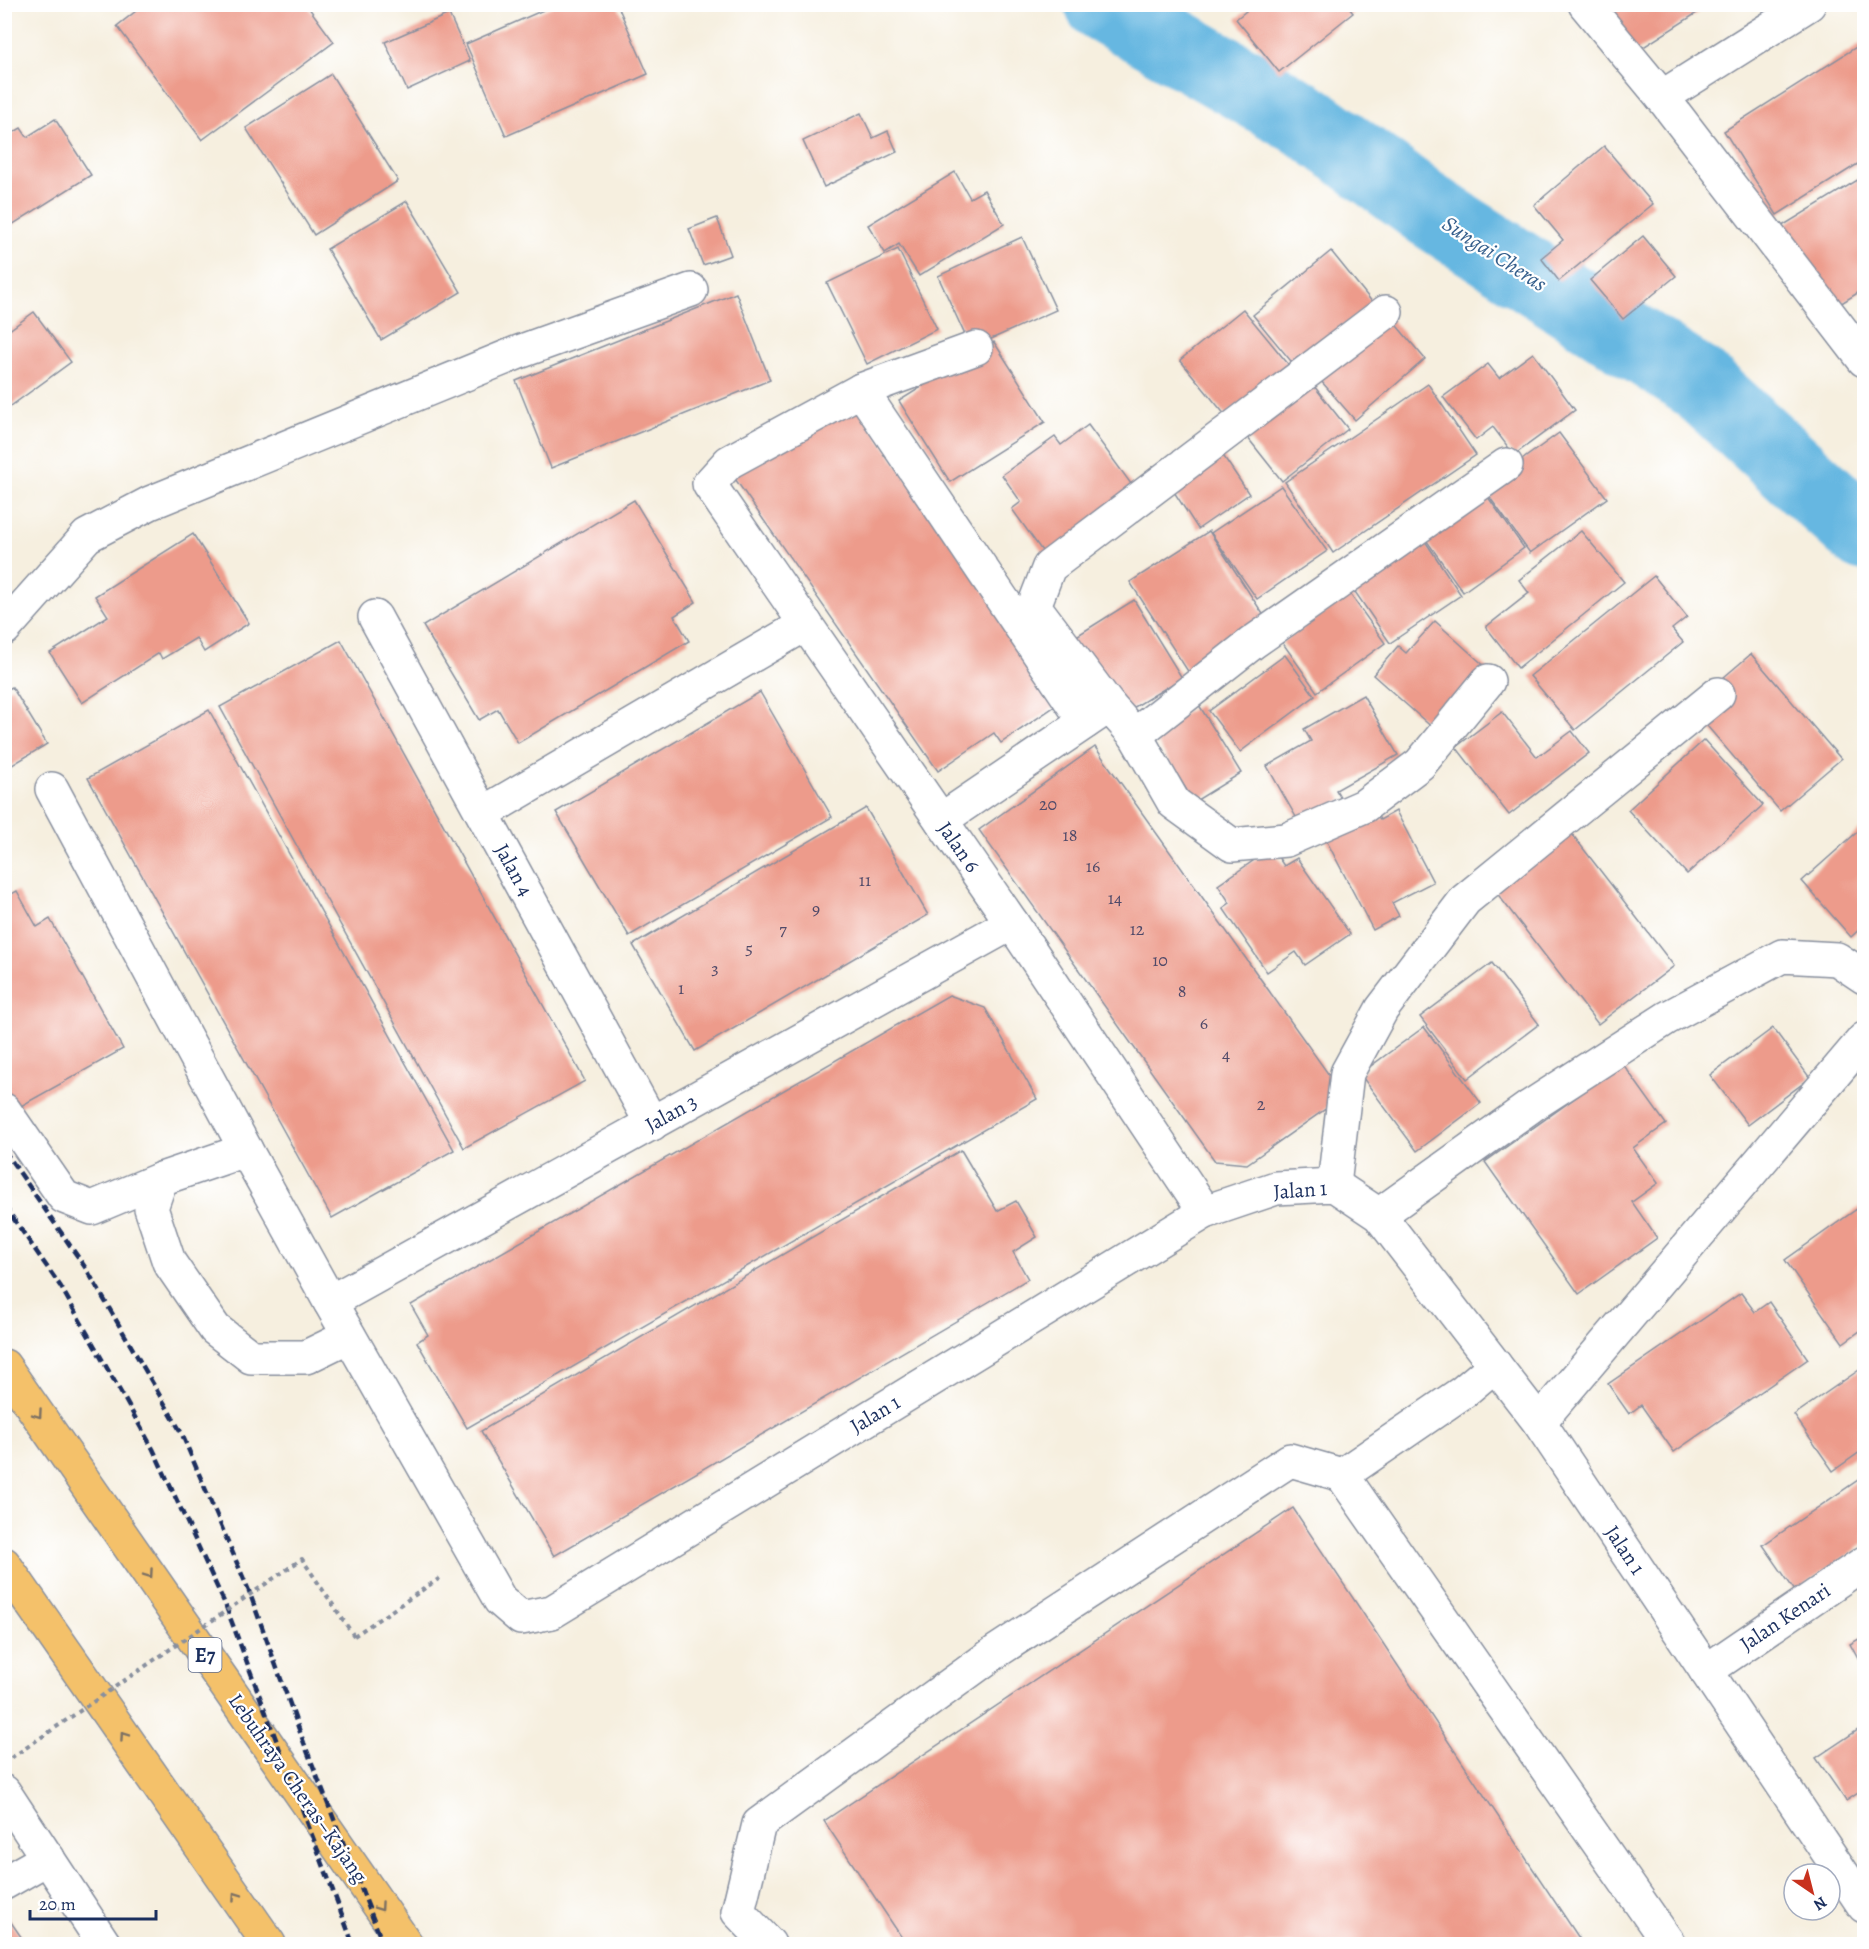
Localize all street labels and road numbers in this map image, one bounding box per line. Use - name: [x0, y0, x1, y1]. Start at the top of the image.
- street label: Jalan 6: [931, 816, 987, 878]
- street label: Jalan 4: [488, 839, 540, 901]
- street label: Jalan 3: [640, 1087, 702, 1139]
- street label: Jalan 1: [1272, 1174, 1328, 1206]
- street label: Jalan 1: [845, 1388, 905, 1440]
- street label: Jalan 1: [1598, 1520, 1652, 1580]
- street label: Jalan Kenari: [1734, 1576, 1836, 1658]
- road number: E7: [188, 1638, 222, 1672]
- street label: Lebuhraya Cheras–Kajang: [222, 1688, 374, 1889]

